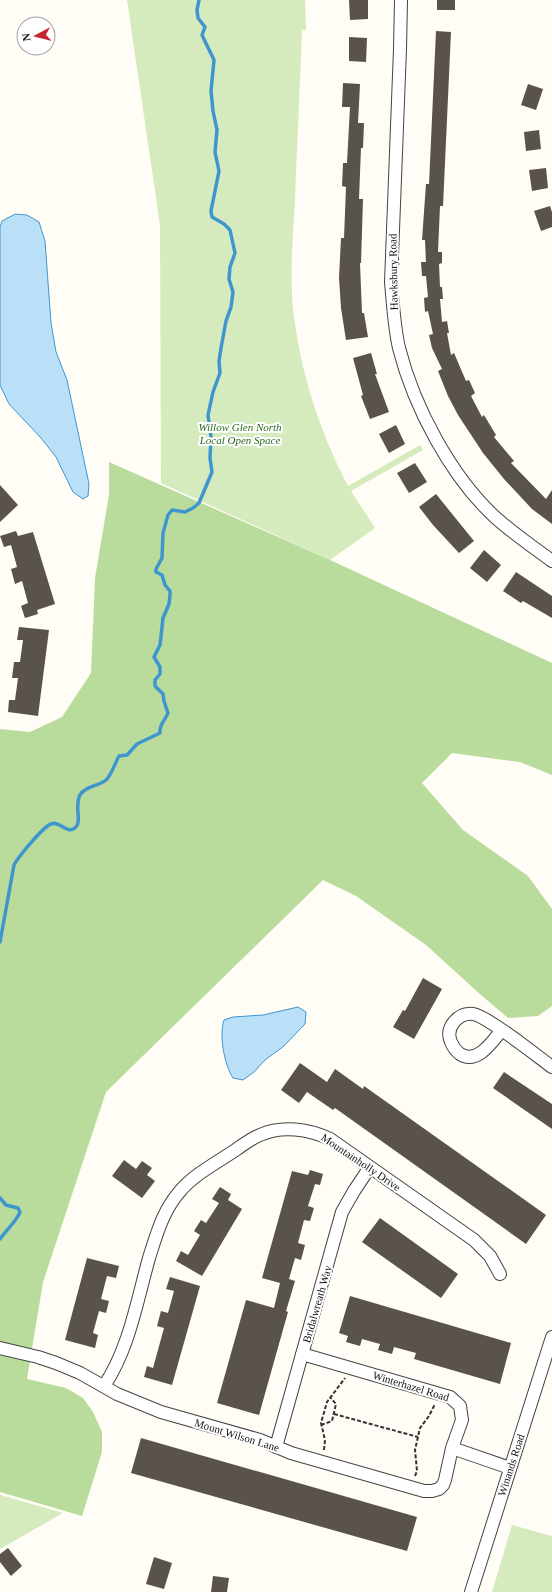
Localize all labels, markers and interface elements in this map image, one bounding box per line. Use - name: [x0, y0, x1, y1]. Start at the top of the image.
- north arrow: [16, 16, 56, 56]
- text: N: [20, 32, 33, 42]
- street label: Hawksbury Road: [386, 233, 400, 310]
- park label: Willow Glen North Local Open Space: [198, 421, 282, 446]
- street label: Mountainholly Drive: [319, 1131, 403, 1193]
- street label: Bridalwreath Way: [300, 1263, 334, 1344]
- street label: Winterhazel Road: [371, 1369, 451, 1403]
- street label: Mount Wilson Lane: [193, 1416, 281, 1454]
- street label: Winands Road: [495, 1432, 527, 1498]

